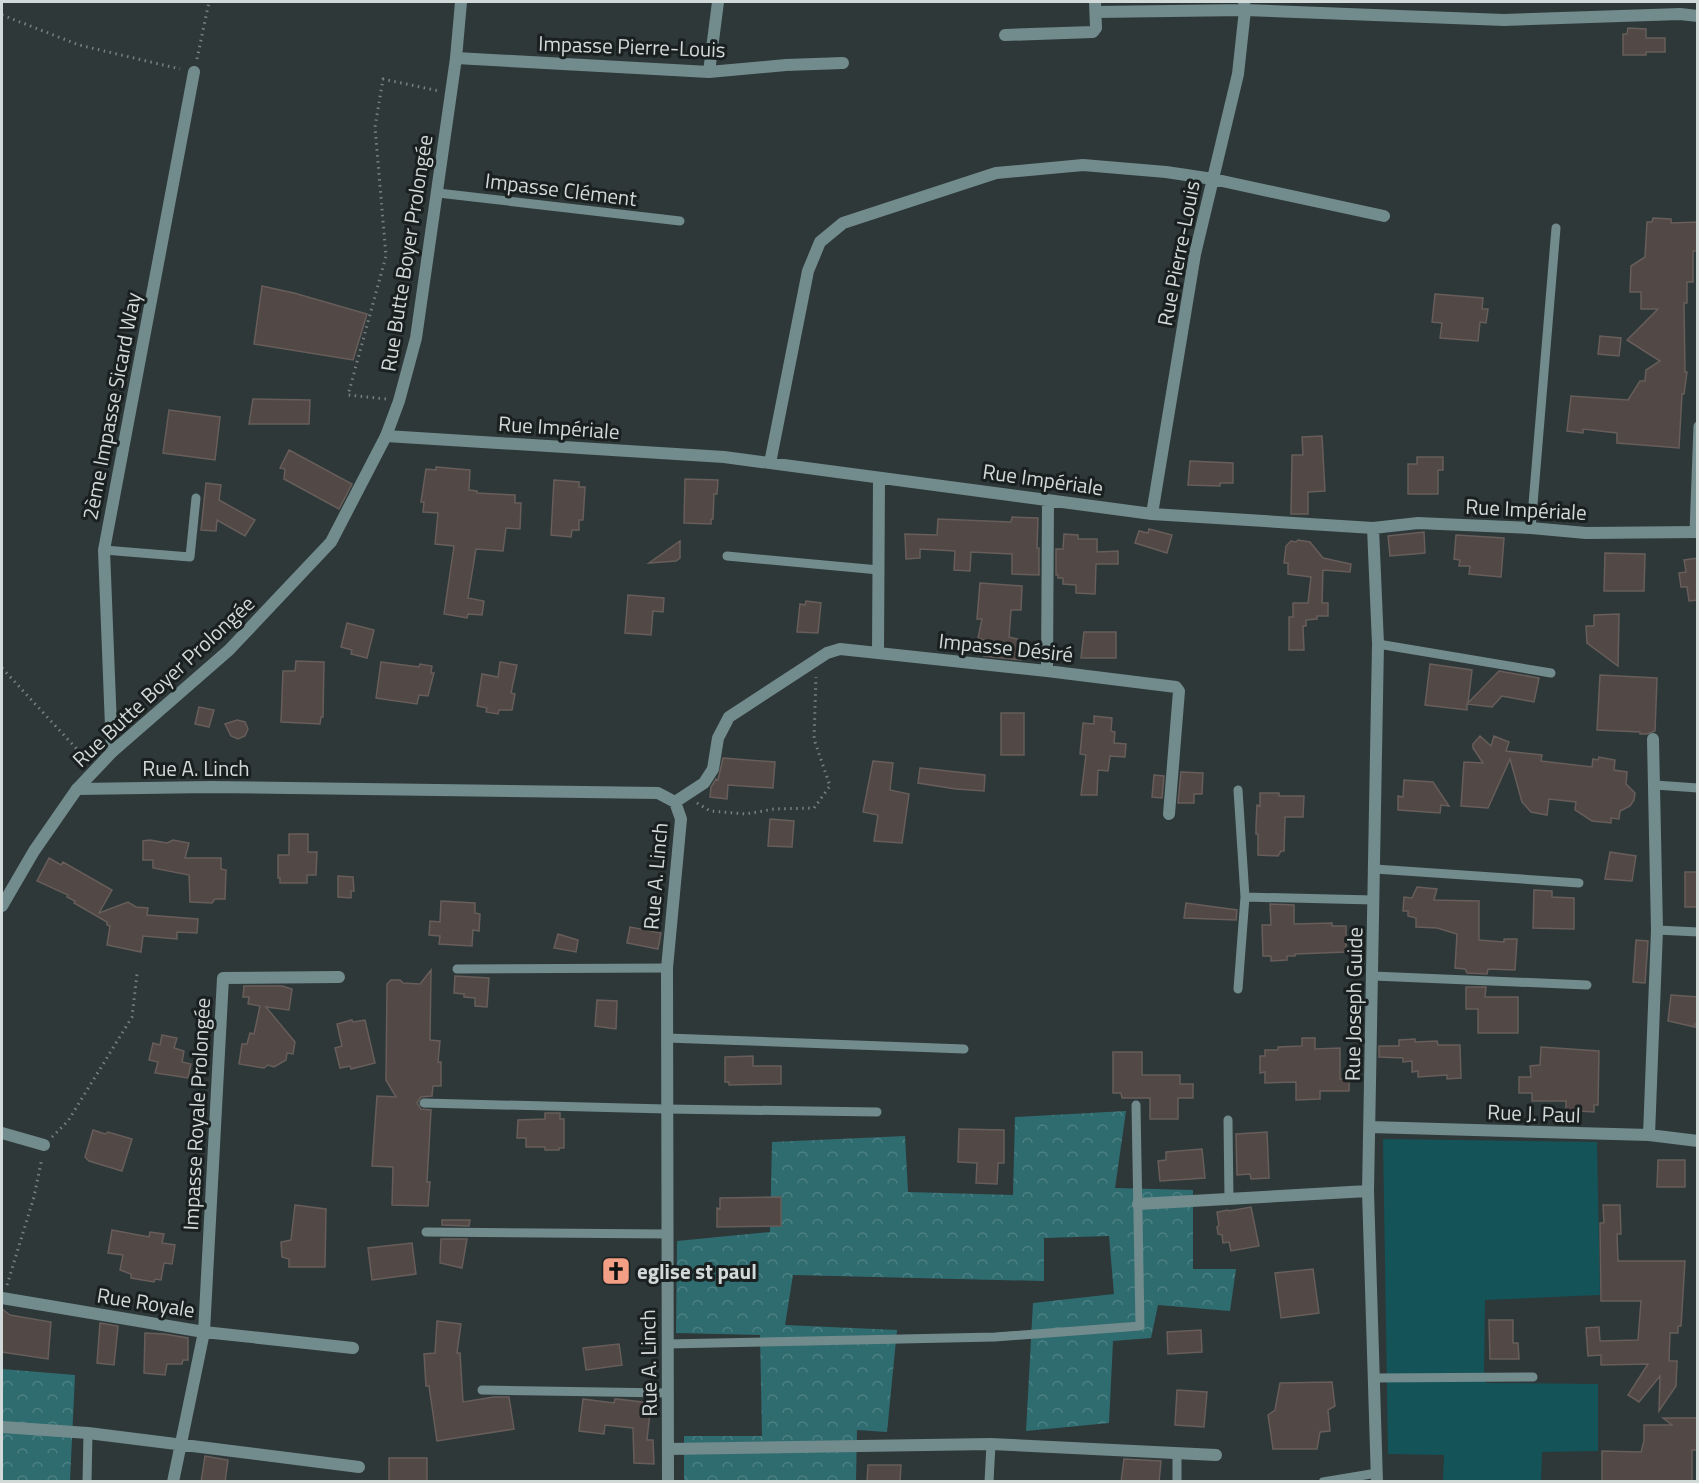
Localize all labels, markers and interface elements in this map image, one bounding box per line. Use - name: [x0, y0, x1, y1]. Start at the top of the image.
- street label: Impasse Pierre-Louis: [538, 27, 726, 65]
- street label: Rue Butte Boyer Prolongée: [371, 132, 441, 374]
- street label: Impasse Clément: [483, 164, 639, 214]
- street label: Rue Pierre-Louis: [1148, 178, 1208, 328]
- street label: 2ème Impasse Sicard Way: [73, 289, 149, 523]
- street label: Rue Impériale: [497, 407, 621, 447]
- street label: Rue Impériale: [981, 455, 1105, 503]
- street label: Rue Impériale: [1464, 490, 1588, 528]
- street label: Rue Butte Boyer Prolongée: [65, 588, 261, 774]
- street label: Impasse Désiré: [937, 624, 1075, 670]
- street label: Rue A. Linch: [142, 752, 250, 784]
- street label: Rue A. Linch: [634, 821, 676, 931]
- street label: Rue Joseph Guide: [1336, 927, 1370, 1081]
- street label: Impasse Royale Prolongée: [174, 997, 218, 1231]
- street label: Rue J. Paul: [1487, 1095, 1581, 1131]
- church icon: eglise st paul: [600, 1255, 632, 1287]
- place label: eglise st paul: [637, 1255, 757, 1287]
- street label: Rue Royale: [95, 1278, 197, 1326]
- street label: Rue A. Linch: [631, 1309, 665, 1417]

